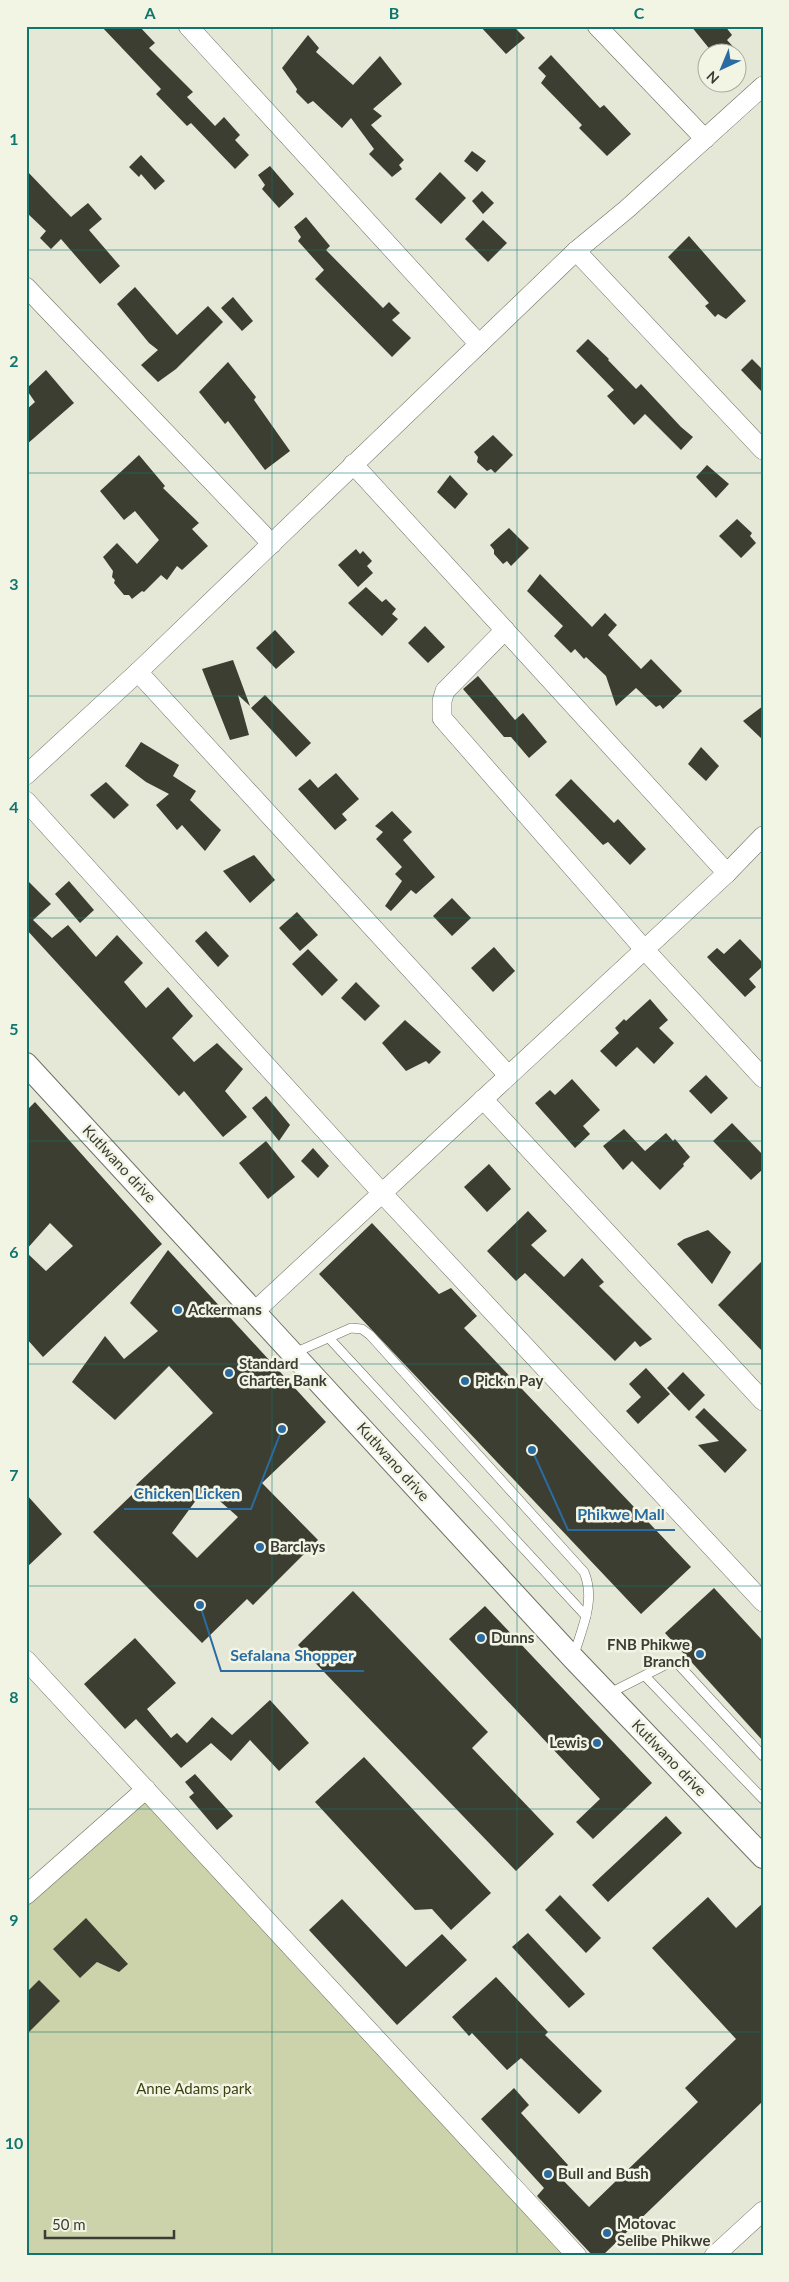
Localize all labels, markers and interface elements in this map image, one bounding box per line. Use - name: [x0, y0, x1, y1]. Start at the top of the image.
- text: A: [143, 3, 156, 22]
- text: B: [389, 3, 399, 22]
- text: C: [634, 3, 645, 22]
- north arrow: [696, 42, 746, 92]
- text: N: [703, 68, 722, 88]
- text: 1: [9, 129, 19, 148]
- text: 2: [9, 351, 19, 370]
- text: 3: [9, 574, 19, 593]
- text: 4: [9, 797, 19, 816]
- text: 5: [9, 1019, 19, 1038]
- street label: Kutlwano drive: [79, 1121, 160, 1206]
- text: 6: [9, 1242, 19, 1261]
- place label: Ackermans: [187, 1300, 262, 1318]
- marker: Ackermans: [172, 1304, 184, 1316]
- place label: Standard Charter Bank: [239, 1354, 328, 1389]
- marker: Standard Charter Bank: [223, 1367, 235, 1379]
- place label: Pick n Pay: [475, 1371, 544, 1389]
- marker: Pick n Pay: [459, 1375, 471, 1387]
- street label: Kutlwano drive: [354, 1418, 434, 1504]
- text: 7: [9, 1465, 19, 1484]
- callout: Chicken Licken: [124, 1478, 251, 1509]
- text: Chicken Licken: [134, 1483, 240, 1502]
- callout: Phikwe Mall: [568, 1499, 675, 1530]
- text: Phikwe Mall: [577, 1504, 665, 1523]
- place label: Barclays: [270, 1537, 326, 1555]
- marker: Barclays: [254, 1541, 266, 1553]
- place label: Dunns: [491, 1628, 535, 1646]
- marker: Dunns: [475, 1632, 487, 1644]
- place label: FNB Phikwe Branch: [607, 1635, 690, 1670]
- callout: Sefalana Shopper: [221, 1640, 364, 1671]
- text: Sefalana Shopper: [230, 1645, 354, 1664]
- marker: FNB Phikwe Branch: [694, 1648, 706, 1660]
- text: 8: [9, 1687, 19, 1706]
- street label: Kutlwano drive: [629, 1715, 711, 1799]
- place label: Lewis: [549, 1733, 587, 1751]
- marker: Lewis: [591, 1737, 603, 1749]
- text: 9: [9, 1910, 19, 1929]
- park label: Anne Adams park: [136, 2079, 252, 2097]
- text: 10: [5, 2133, 23, 2152]
- place label: Bull and Bush: [558, 2164, 649, 2182]
- marker: Bull and Bush: [542, 2168, 554, 2180]
- scale bar: [45, 2207, 174, 2239]
- place label: Motovac Selibe Phikwe: [617, 2214, 710, 2249]
- text: 50 m: [52, 2215, 86, 2233]
- marker: Motovac Selibe Phikwe: [601, 2227, 613, 2239]

